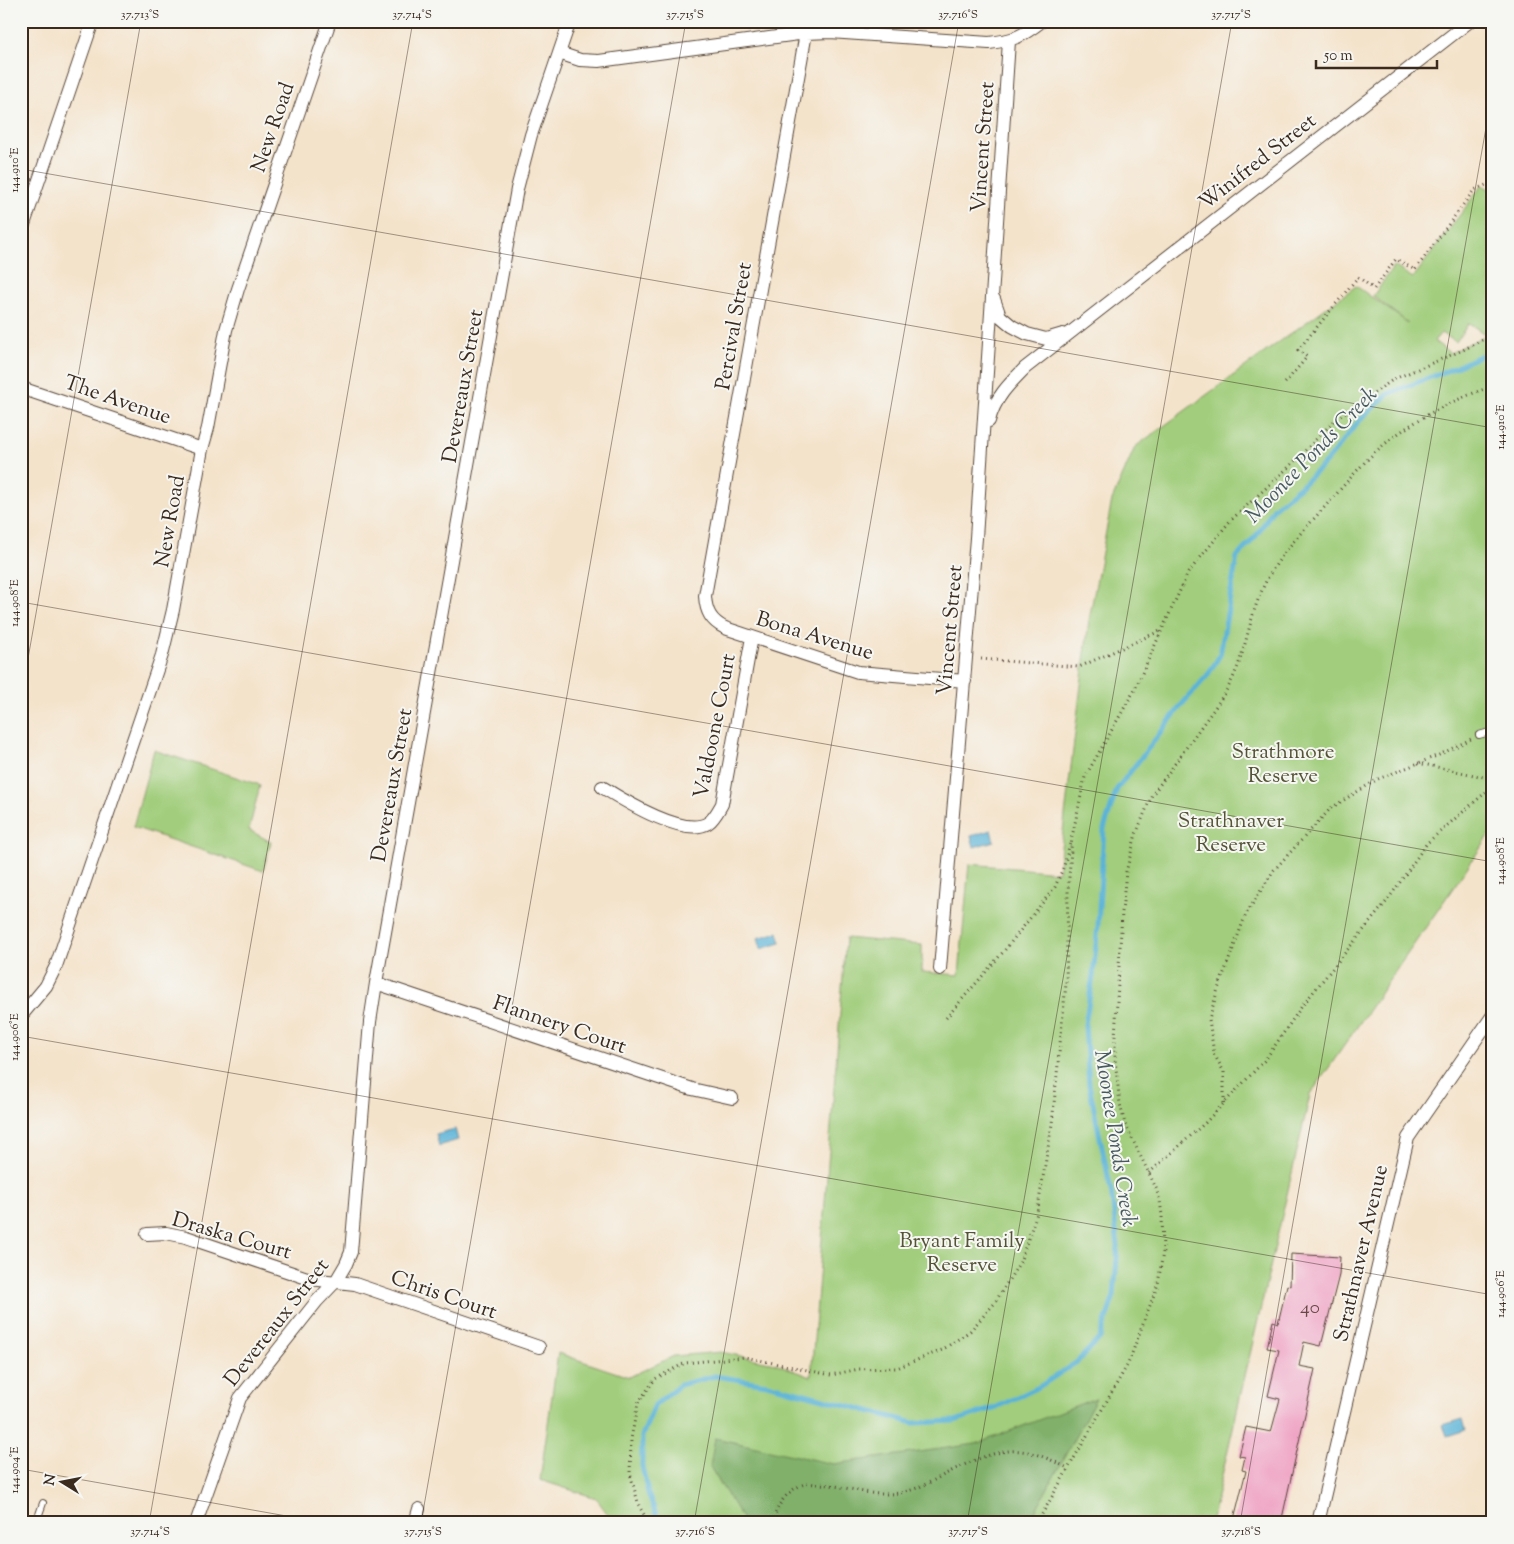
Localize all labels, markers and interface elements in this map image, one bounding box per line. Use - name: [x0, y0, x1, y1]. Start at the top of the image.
- text: 37.713°S: [121, 6, 159, 24]
- text: 37.714°S: [392, 6, 432, 24]
- text: 37.715°S: [666, 6, 704, 24]
- text: 37.716°S: [938, 6, 978, 24]
- text: 37.717°S: [1211, 6, 1251, 24]
- scale bar: [1316, 38, 1438, 70]
- text: 50 m: [1323, 46, 1353, 67]
- street label: New Road: [245, 79, 303, 177]
- street label: Vincent Street: [964, 81, 1004, 214]
- street label: Winifred Street: [1193, 107, 1323, 218]
- text: 144.910°E: [6, 147, 24, 193]
- street label: Percival Street: [709, 260, 761, 393]
- street label: Devereaux Street: [436, 307, 492, 466]
- street label: The Avenue: [60, 369, 175, 433]
- water label: Moonee Ponds Creek: [1239, 381, 1386, 532]
- text: 144.910°E: [1492, 404, 1510, 450]
- street label: New Road: [148, 473, 194, 570]
- street label: Vincent Street: [930, 563, 972, 697]
- text: 144.908°E: [6, 579, 24, 627]
- street label: Bona Avenue: [752, 605, 877, 669]
- street label: Valdoone Court: [687, 651, 745, 801]
- street label: Devereaux Street: [365, 706, 421, 865]
- park label: Strathmore Reserve: [1232, 738, 1334, 792]
- park label: Strathnaver Reserve: [1178, 807, 1284, 861]
- text: 144.908°E: [1492, 837, 1510, 885]
- street label: Flannery Court: [489, 989, 630, 1063]
- text: 144.906°E: [6, 1013, 24, 1061]
- water label: Moonee Ponds Creek: [1084, 1048, 1144, 1229]
- street label: Strathnaver Avenue: [1327, 1162, 1397, 1345]
- street label: Draska Court: [168, 1206, 295, 1268]
- park label: Bryant Family Reserve: [899, 1227, 1025, 1281]
- street label: Devereaux Street: [218, 1253, 337, 1394]
- street label: Chris Court: [386, 1264, 501, 1328]
- text: 144.906°E: [1492, 1270, 1510, 1318]
- house number: 40: [1300, 1295, 1320, 1322]
- text: 144.904°E: [6, 1446, 24, 1493]
- north arrow: [38, 1456, 88, 1506]
- text: N: [40, 1473, 62, 1487]
- text: 37.714°S: [130, 1523, 170, 1541]
- text: 37.715°S: [404, 1523, 442, 1541]
- text: 37.716°S: [675, 1523, 715, 1541]
- text: 37.717°S: [948, 1523, 988, 1541]
- text: 37.718°S: [1221, 1523, 1261, 1541]

